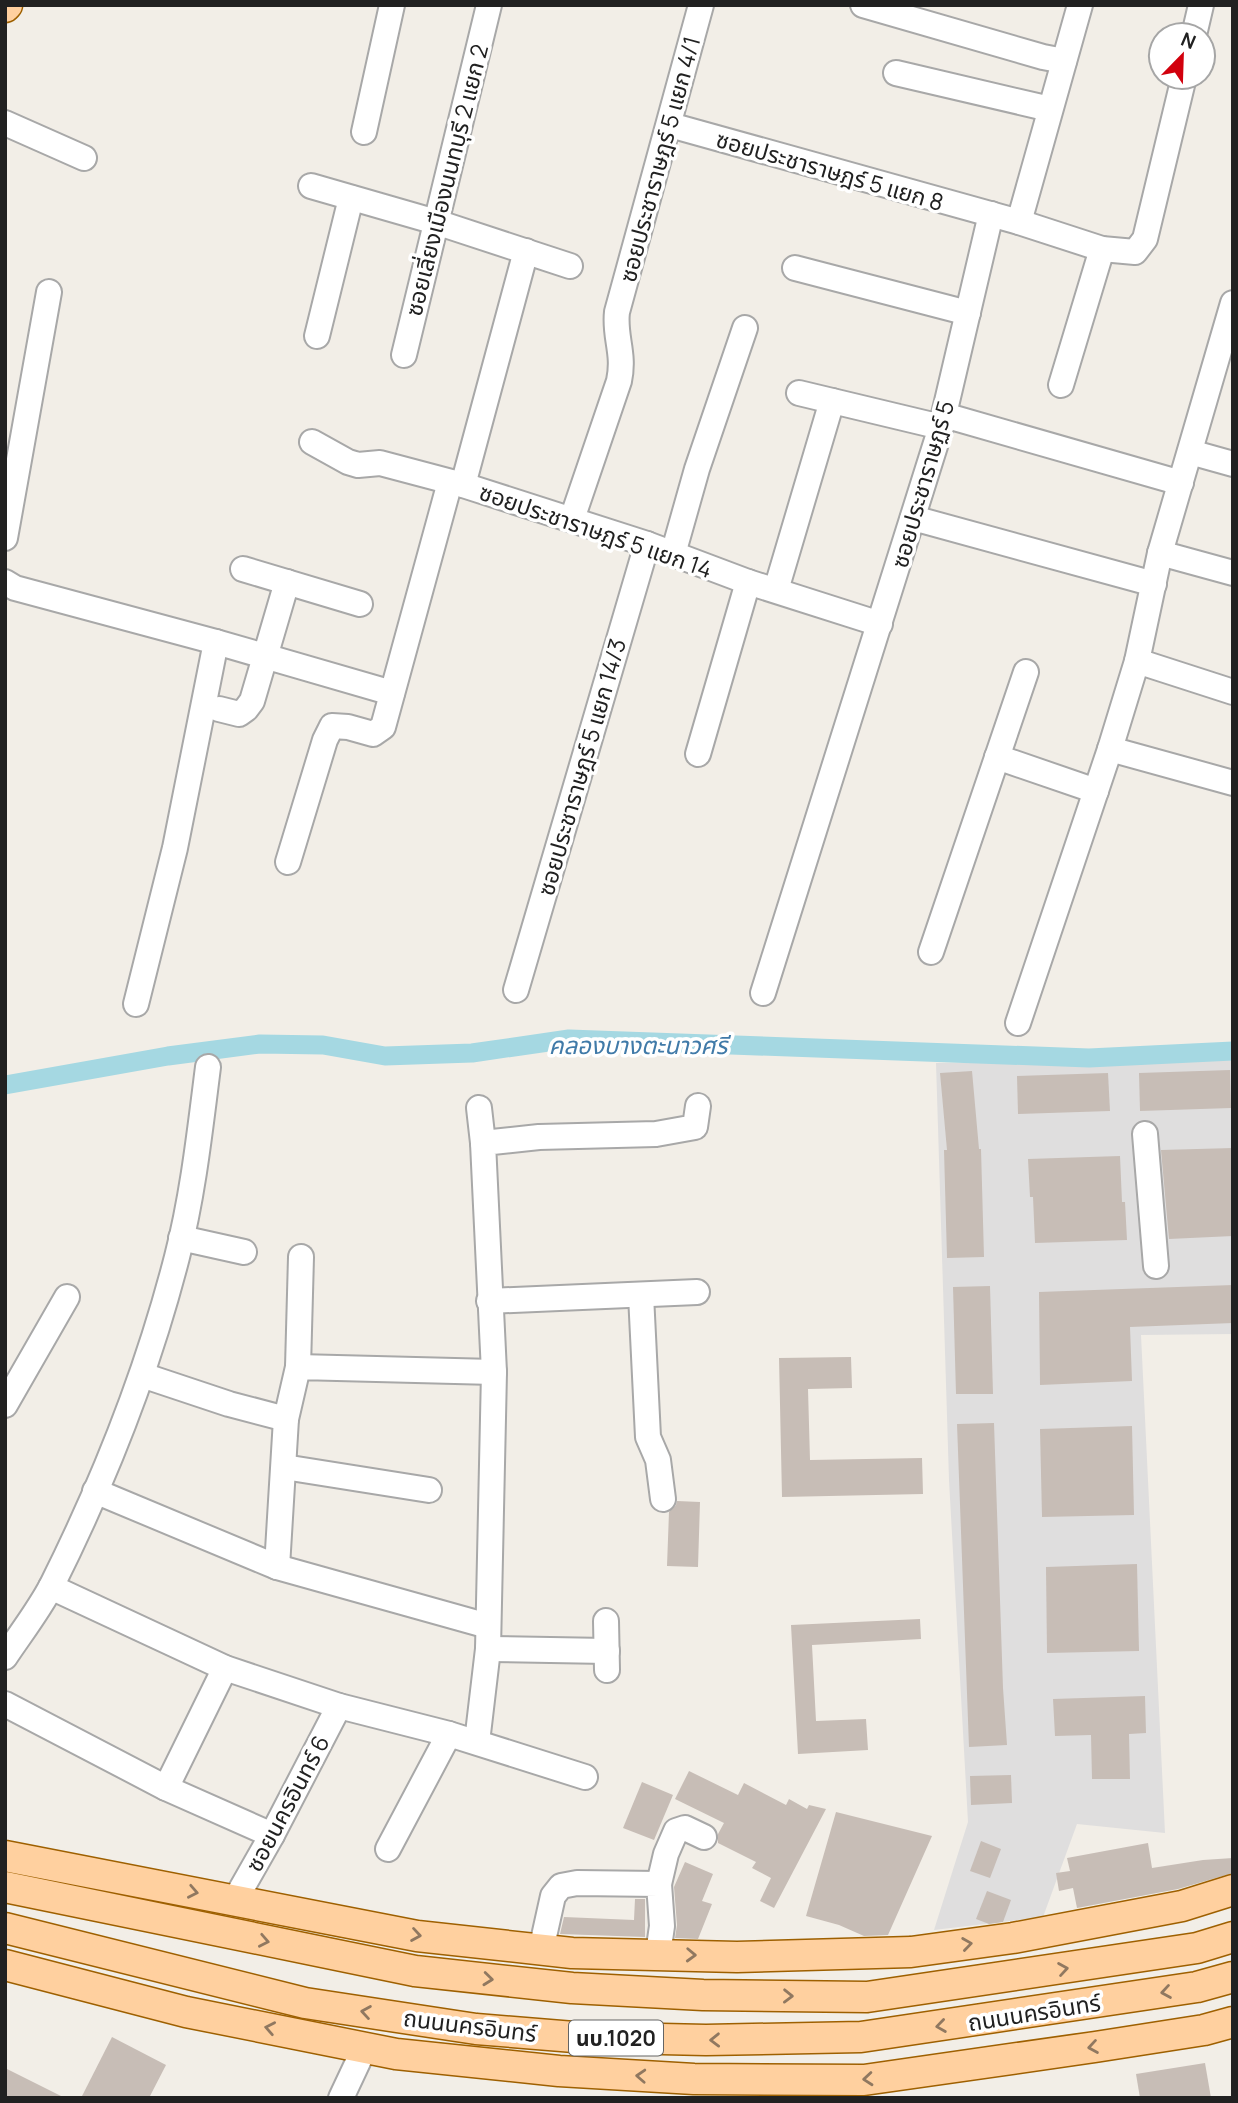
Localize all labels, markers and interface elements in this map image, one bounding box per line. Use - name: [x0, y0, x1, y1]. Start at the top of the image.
- north arrow: [1147, 21, 1217, 91]
- text: N: [1177, 26, 1200, 55]
- street label: ซอยประชาราษฎร์ 5 แยก 4/1: [611, 33, 707, 285]
- street label: ซอยเลี่ยงเมืองนนทบุรี 2 แยก 2: [397, 41, 495, 319]
- street label: ซอยประชาราษฎร์ 5 แยก 8: [713, 122, 947, 218]
- street label: ซอยประชาราษฏร์ 5: [883, 397, 961, 571]
- street label: ซอยประชาราษฎร์ 5 แยก 14: [475, 475, 717, 585]
- street label: ซอยประชาราษฎร์ 5 แยก 14/3: [529, 635, 633, 899]
- water label: คลองบางตะนาวศรี: [549, 1028, 732, 1061]
- street label: ซอยนครอินทร์ 6: [238, 1729, 336, 1877]
- one-way arrow: [187, 1883, 199, 1898]
- one-way arrow: [410, 1927, 422, 1942]
- one-way arrow: [258, 1933, 270, 1948]
- one-way arrow: [961, 1937, 973, 1952]
- one-way arrow: [686, 1948, 697, 1963]
- one-way arrow: [1057, 1962, 1069, 1977]
- one-way arrow: [483, 1971, 494, 1986]
- one-way arrow: [1160, 1984, 1172, 1999]
- street label: ถนนนครอินทร์: [965, 1986, 1104, 2038]
- one-way arrow: [784, 1988, 794, 2004]
- street label: ถนนนครอินทร์: [402, 2001, 540, 2049]
- one-way arrow: [360, 2005, 372, 2020]
- one-way arrow: [935, 2018, 947, 2033]
- road number: นบ.1020: [569, 2021, 663, 2056]
- one-way arrow: [264, 2022, 276, 2037]
- one-way arrow: [709, 2032, 719, 2048]
- one-way arrow: [1088, 2039, 1099, 2054]
- one-way arrow: [635, 2068, 646, 2083]
- one-way arrow: [862, 2071, 873, 2086]

